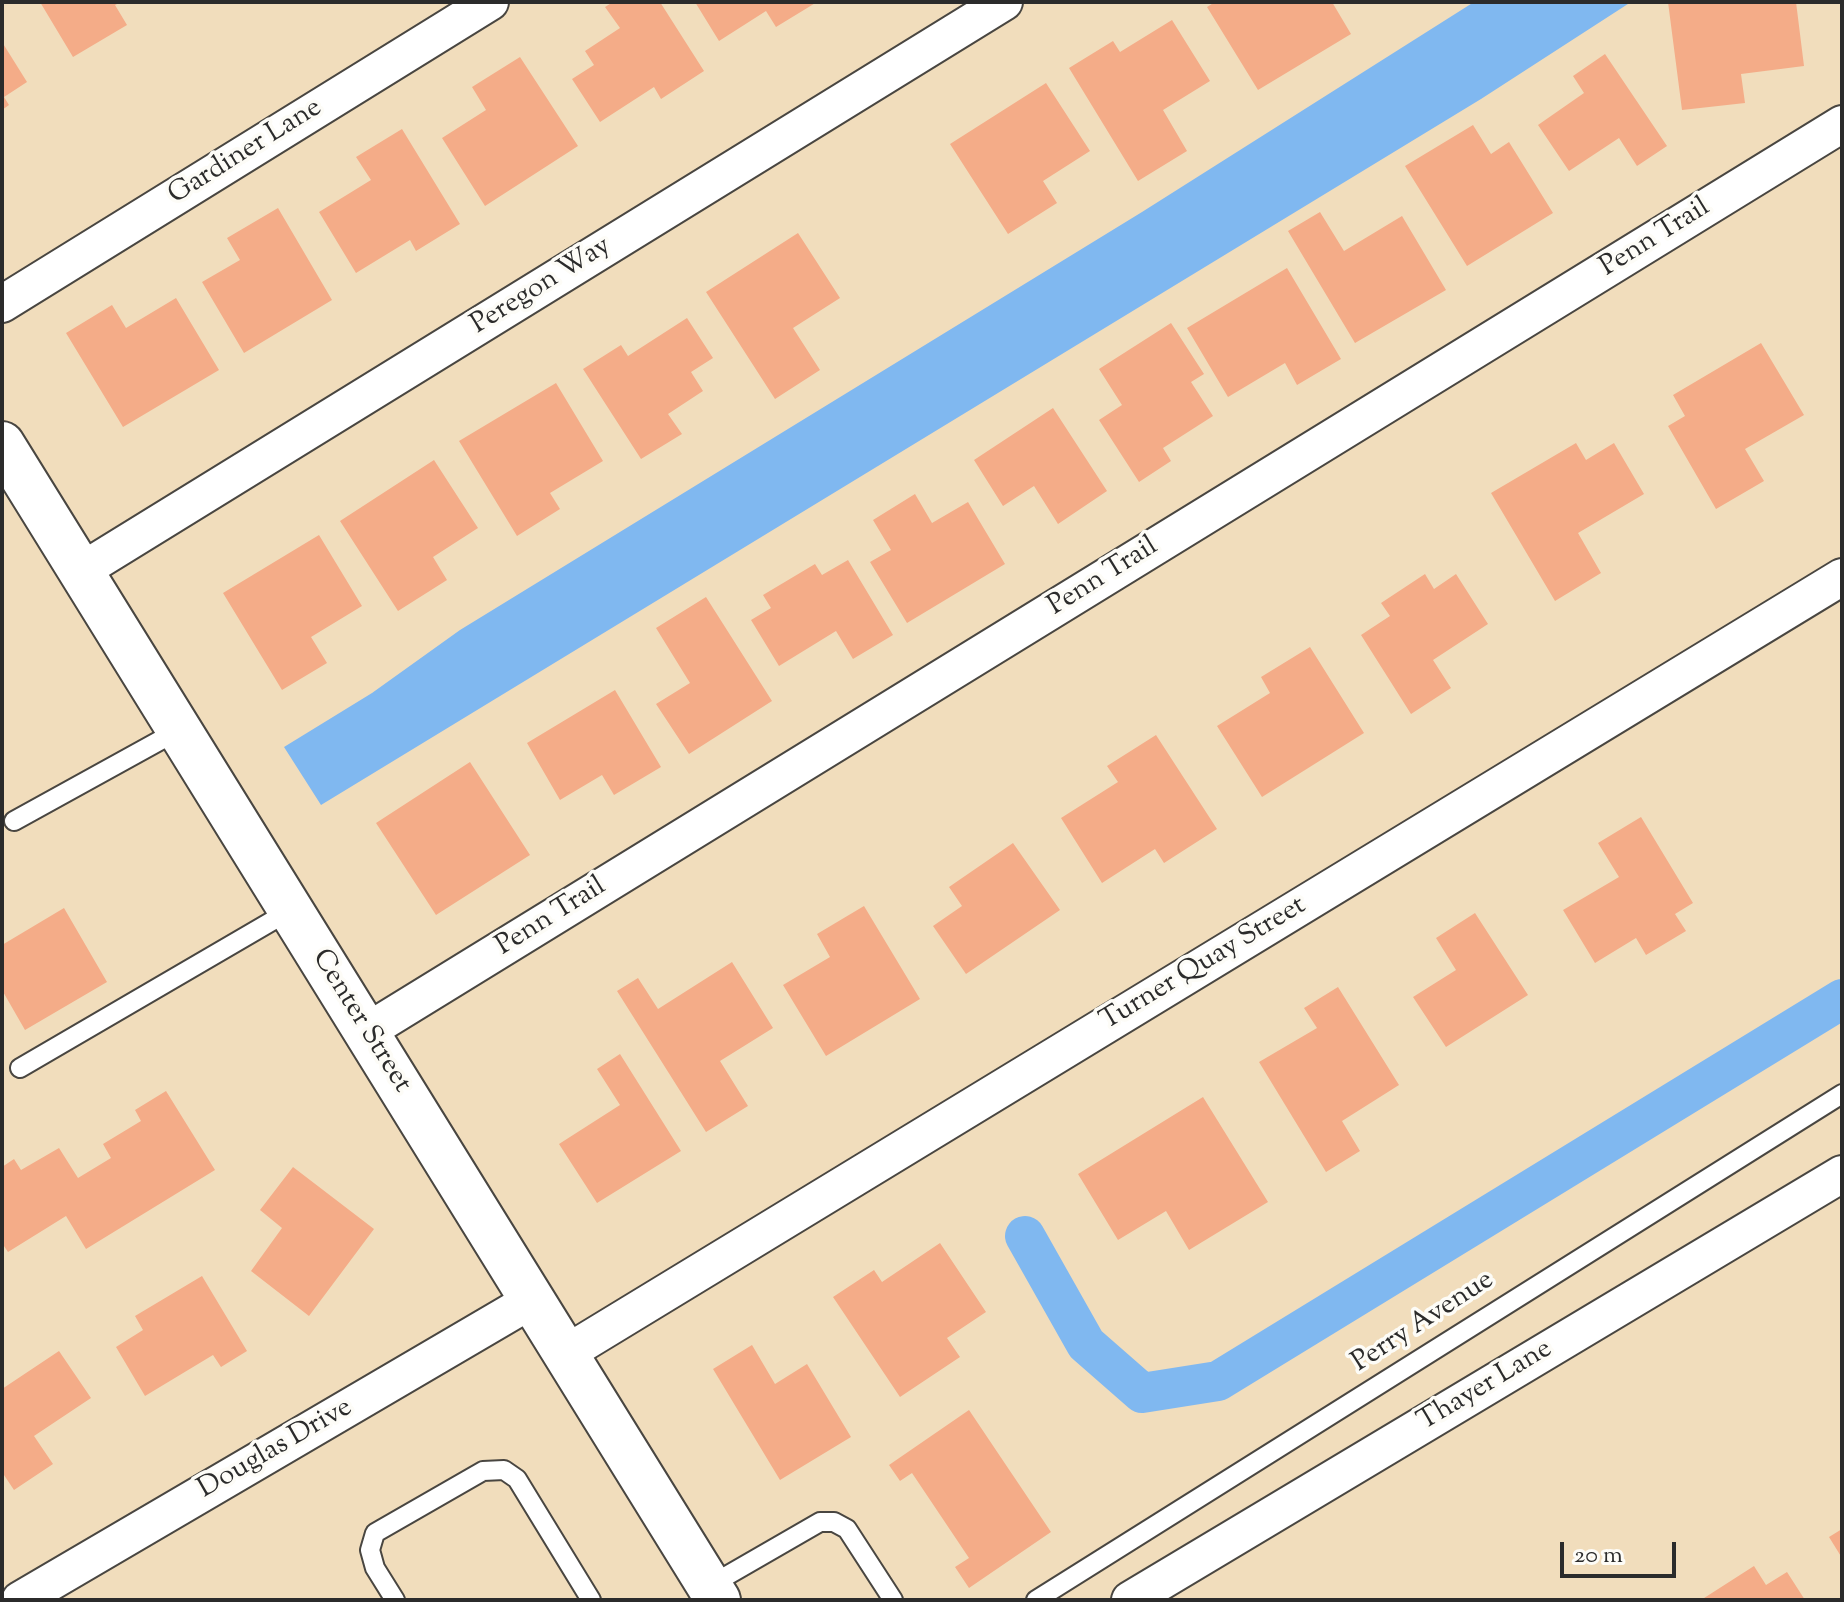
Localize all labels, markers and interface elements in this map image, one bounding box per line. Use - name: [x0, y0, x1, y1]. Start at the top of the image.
- street label: Gardiner Lane: [163, 92, 329, 214]
- street label: Penn Trail: [1595, 192, 1717, 286]
- street label: Peregon Way: [466, 231, 618, 343]
- street label: Penn Trail: [1043, 531, 1165, 625]
- street label: Penn Trail: [491, 871, 613, 965]
- street label: Turner Quay Street: [1095, 890, 1313, 1040]
- street label: Center Street: [303, 944, 417, 1100]
- street label: Perry Avenue: [1347, 1265, 1501, 1381]
- street label: Thayer Lane: [1413, 1334, 1559, 1440]
- street label: Douglas Drive: [193, 1392, 359, 1508]
- scale bar: [1564, 1526, 1680, 1576]
- text: 20 m: [1574, 1539, 1623, 1573]

